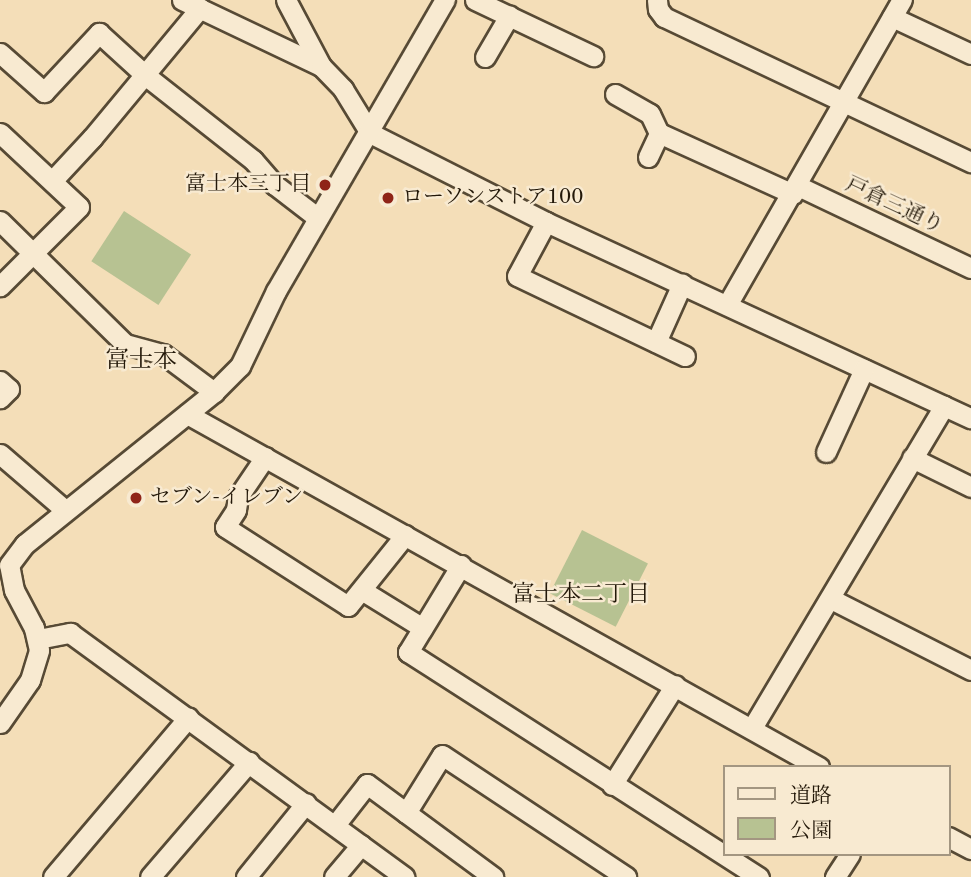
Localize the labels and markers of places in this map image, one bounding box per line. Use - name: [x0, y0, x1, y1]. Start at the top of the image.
- place label: 富士本三丁目: [185, 172, 311, 198]
- marker: 富士本三丁目: [317, 177, 333, 193]
- place label: ローソンストア100: [402, 185, 586, 211]
- marker: ローソンストア100: [380, 190, 396, 206]
- place label: セブン-イレブン: [150, 485, 305, 511]
- marker: セブン-イレブン: [128, 490, 144, 506]

